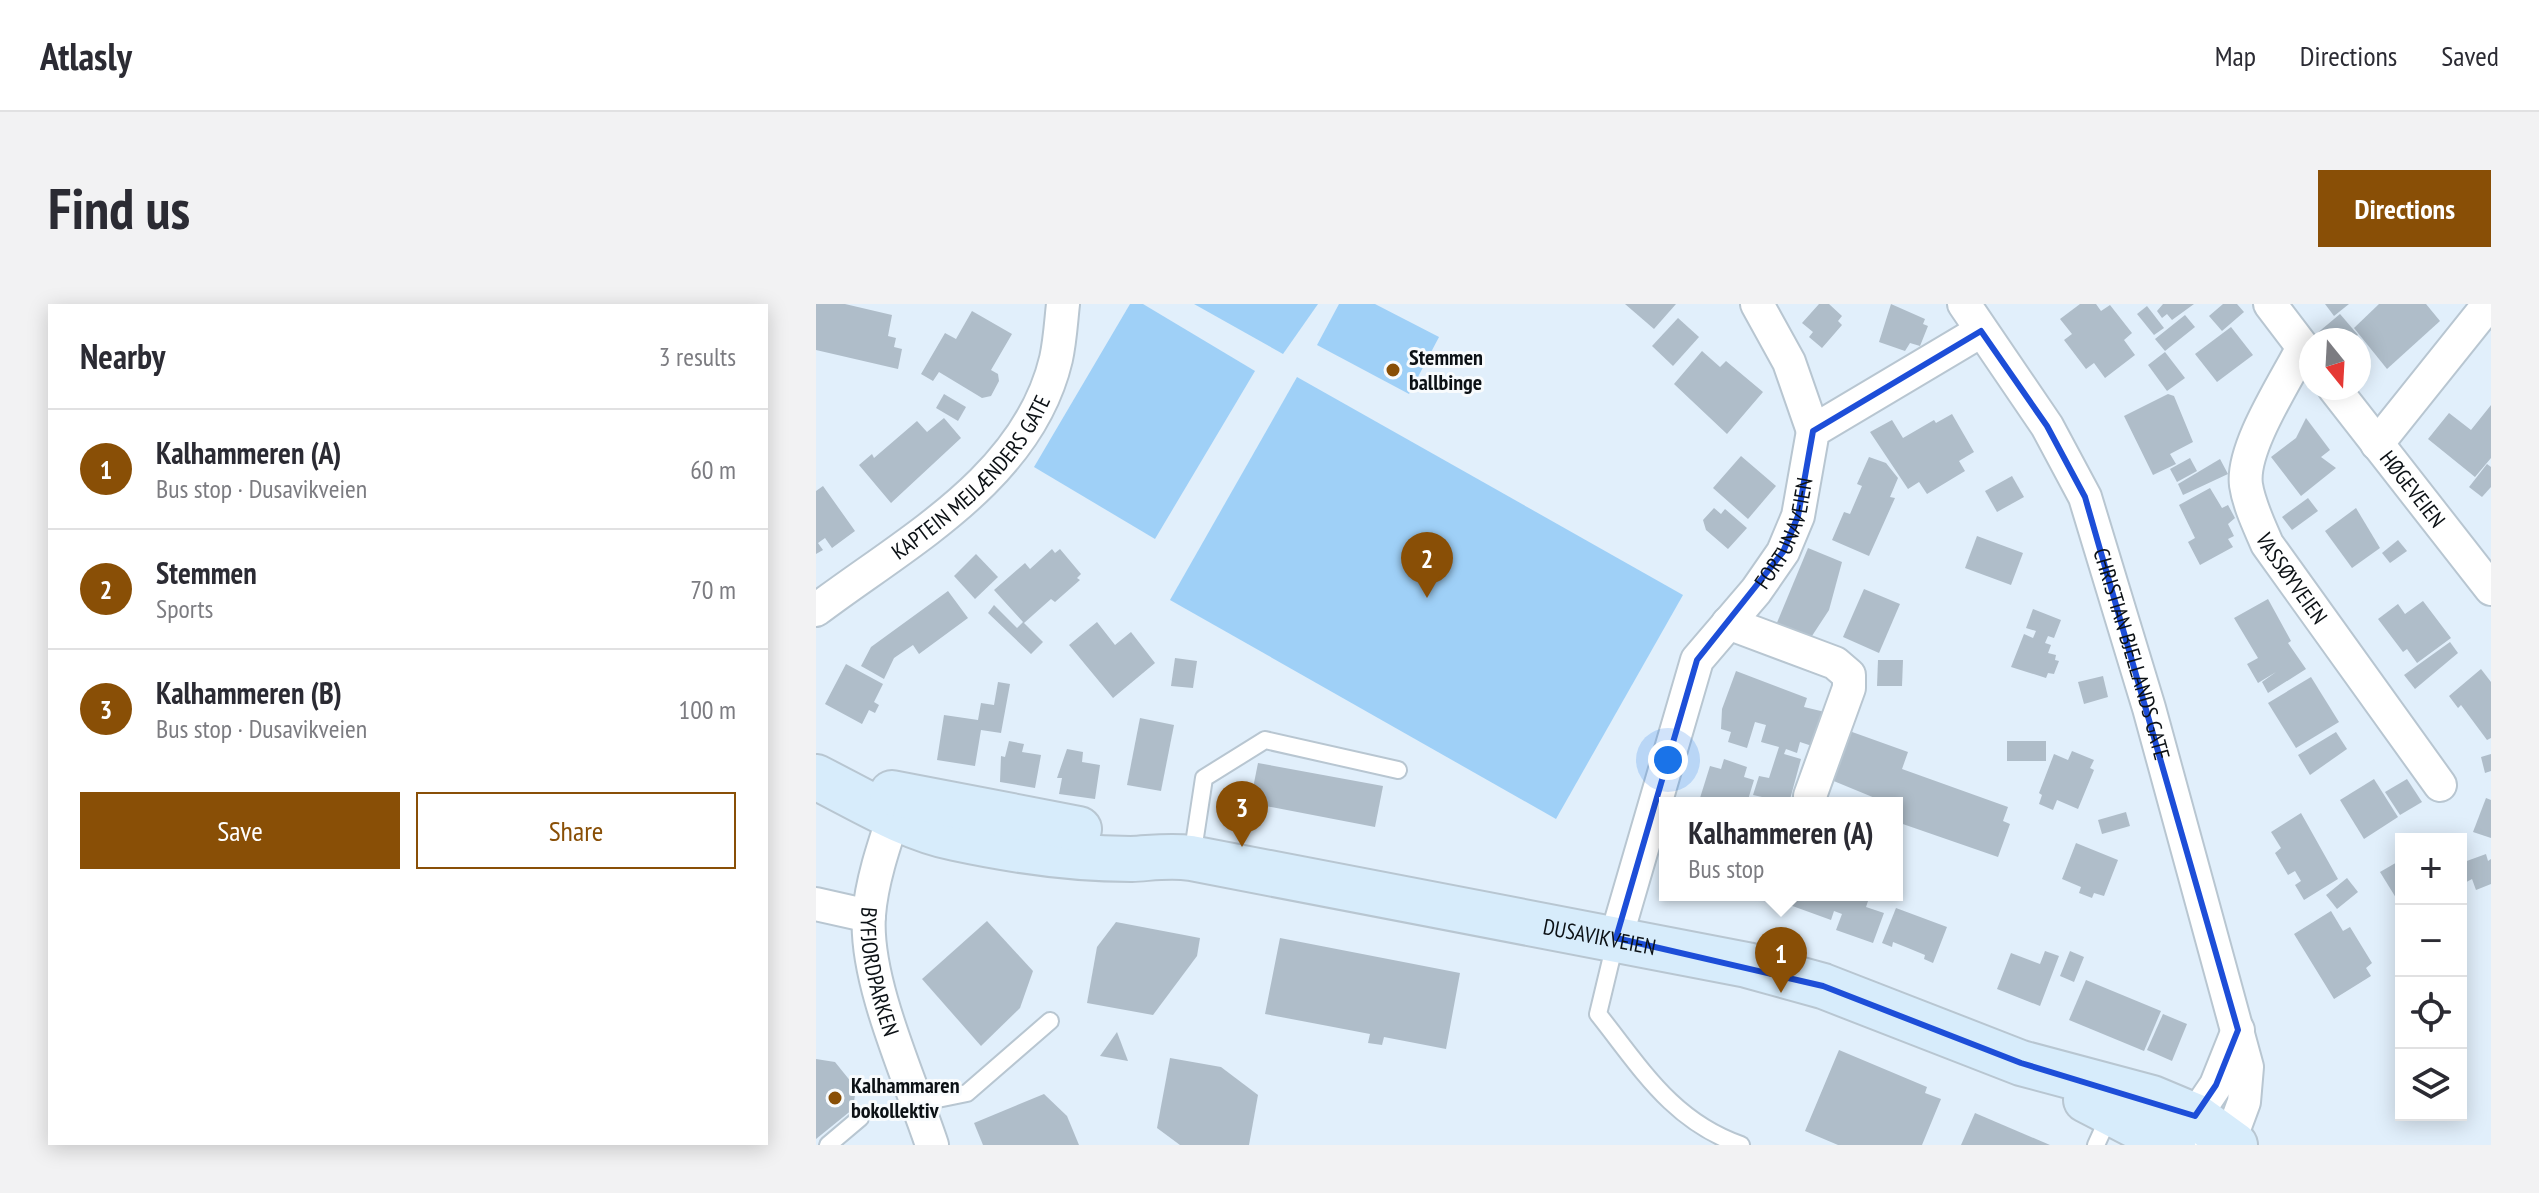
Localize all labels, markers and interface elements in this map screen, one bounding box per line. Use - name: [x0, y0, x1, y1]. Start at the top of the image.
- text: Atlasly: [40, 31, 132, 80]
- text: Map: [2215, 37, 2256, 74]
- text: Directions: [2300, 37, 2397, 74]
- text: Saved: [2441, 37, 2499, 74]
- button: Directions: [2318, 170, 2491, 247]
- text: Find us: [48, 172, 190, 244]
- north arrow: [2299, 328, 2371, 400]
- text: Nearby: [80, 334, 165, 378]
- text: 3 results: [659, 340, 736, 373]
- place label: Stemmen ballbinge: [1409, 343, 1483, 396]
- marker: Stemmen ballbinge: [1384, 361, 1402, 379]
- street label: KAPTEIN MEJLÆNDERS GATE: [886, 391, 1056, 565]
- text: Kalhammeren (A): [156, 433, 341, 472]
- street label: HØGEVEIEN: [2374, 445, 2452, 533]
- text: 1: [100, 453, 112, 486]
- text: 60 m: [690, 453, 736, 486]
- text: Bus stop · Dusavikveien: [156, 472, 367, 505]
- street label: FORTUNAVEIEN: [1748, 475, 1819, 594]
- street label: VASSØYVEIEN: [2250, 528, 2334, 629]
- pin: 2: [1401, 532, 1453, 598]
- street label: CHRISTIAN BJELLANDS GATE: [2087, 545, 2177, 763]
- text: Stemmen: [156, 553, 257, 592]
- text: 2: [100, 573, 112, 606]
- text: 70 m: [690, 573, 736, 606]
- text: Sports: [156, 592, 213, 625]
- text: Kalhammeren (B): [156, 673, 342, 712]
- text: 3: [100, 693, 112, 726]
- text: 100 m: [678, 693, 736, 726]
- text: Bus stop · Dusavikveien: [156, 712, 367, 745]
- your location: [1648, 740, 1688, 780]
- pin: 3: [1216, 781, 1268, 847]
- button: Save: [80, 792, 400, 869]
- button: Share: [416, 792, 736, 869]
- popup: [1659, 797, 1903, 901]
- text: Kalhammeren (A): [1688, 813, 1874, 852]
- map controls: [2395, 833, 2467, 1121]
- button: +: [2395, 833, 2467, 905]
- text: Bus stop: [1688, 852, 1764, 885]
- button: −: [2395, 905, 2467, 977]
- street label: BYFJORDPARKEN: [855, 906, 906, 1040]
- street label: DUSAVIKVEIEN: [1541, 912, 1658, 961]
- pin: 1: [1755, 927, 1807, 993]
- button: locate: [2395, 977, 2467, 1049]
- button: layers: [2395, 1049, 2467, 1121]
- place label: Kalhammaren bokollektiv: [851, 1071, 960, 1124]
- marker: Kalhammaren bokollektiv: [826, 1089, 844, 1107]

